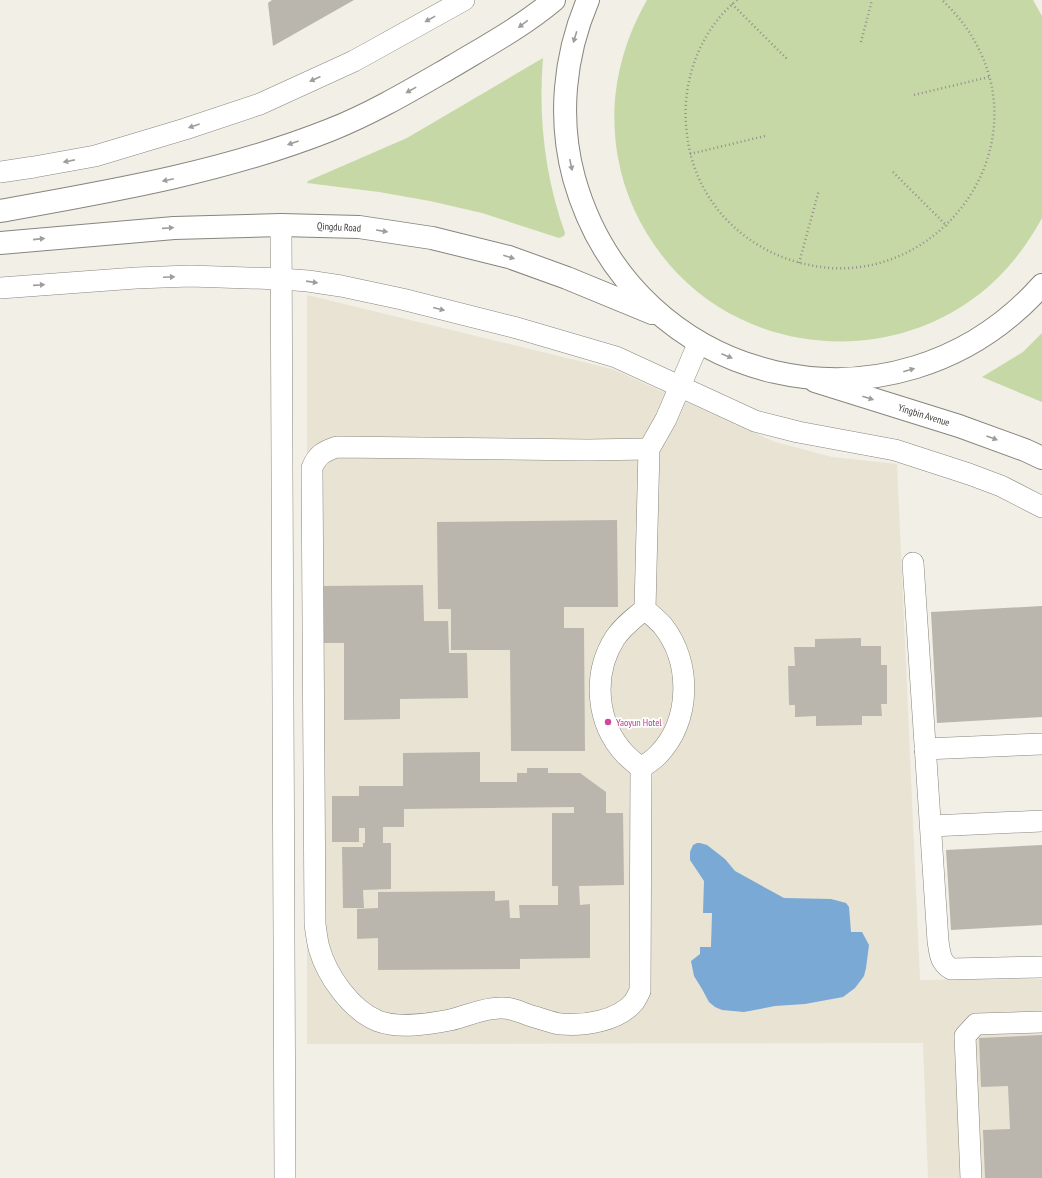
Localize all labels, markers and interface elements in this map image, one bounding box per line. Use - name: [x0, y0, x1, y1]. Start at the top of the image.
- one-way arrow: [424, 16, 436, 23]
- one-way arrow: [518, 19, 528, 27]
- one-way arrow: [572, 31, 578, 43]
- one-way arrow: [309, 76, 320, 82]
- one-way arrow: [405, 86, 417, 93]
- one-way arrow: [187, 124, 199, 130]
- one-way arrow: [287, 141, 299, 147]
- one-way arrow: [62, 158, 75, 164]
- one-way arrow: [569, 159, 575, 171]
- one-way arrow: [162, 177, 174, 183]
- street label: Qingdu Road: [317, 219, 361, 235]
- one-way arrow: [162, 225, 174, 232]
- one-way arrow: [376, 228, 388, 234]
- one-way arrow: [33, 236, 45, 243]
- one-way arrow: [503, 254, 515, 260]
- one-way arrow: [163, 273, 175, 280]
- one-way arrow: [306, 279, 318, 285]
- one-way arrow: [33, 282, 45, 289]
- one-way arrow: [434, 306, 446, 312]
- one-way arrow: [721, 353, 733, 359]
- one-way arrow: [902, 366, 915, 372]
- one-way arrow: [863, 395, 875, 401]
- street label: Yingbin Avenue: [897, 401, 951, 429]
- one-way arrow: [986, 435, 998, 441]
- place label: Yaoyun Hotel: [616, 716, 662, 729]
- marker: Yaoyun Hotel: [603, 717, 613, 727]

